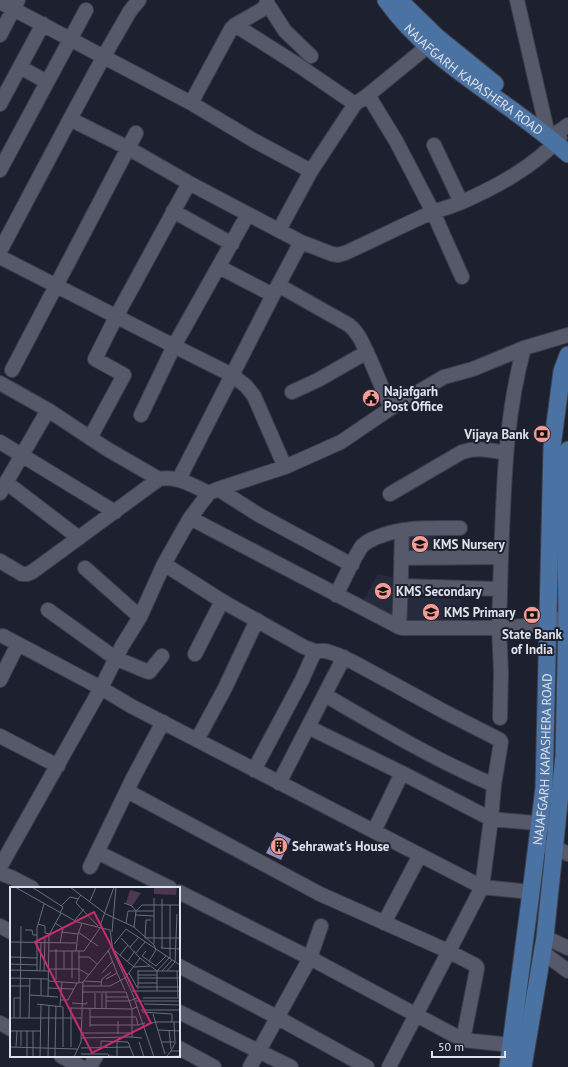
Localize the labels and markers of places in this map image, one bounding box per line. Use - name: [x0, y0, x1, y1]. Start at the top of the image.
- place label: Najafgarh Post Office: [384, 383, 444, 415]
- public building icon: Najafgarh Post Office: [361, 388, 381, 408]
- bank icon: Vijaya Bank: [532, 424, 552, 444]
- place label: Vijaya Bank: [463, 426, 530, 443]
- school or university icon: KMS Nursery: [410, 534, 430, 554]
- place label: KMS Nursery: [433, 536, 505, 553]
- school or university icon: KMS Secondary: [373, 581, 393, 601]
- place label: KMS Secondary: [396, 583, 483, 600]
- school or university icon: KMS Primary: [421, 602, 441, 622]
- place label: KMS Primary: [444, 604, 516, 621]
- bank icon: State Bank of India: [522, 605, 542, 625]
- place label: State Bank of India: [502, 626, 563, 658]
- building icon: Sehrawat's House: [269, 836, 289, 856]
- place label: Sehrawat's House: [292, 838, 390, 855]

